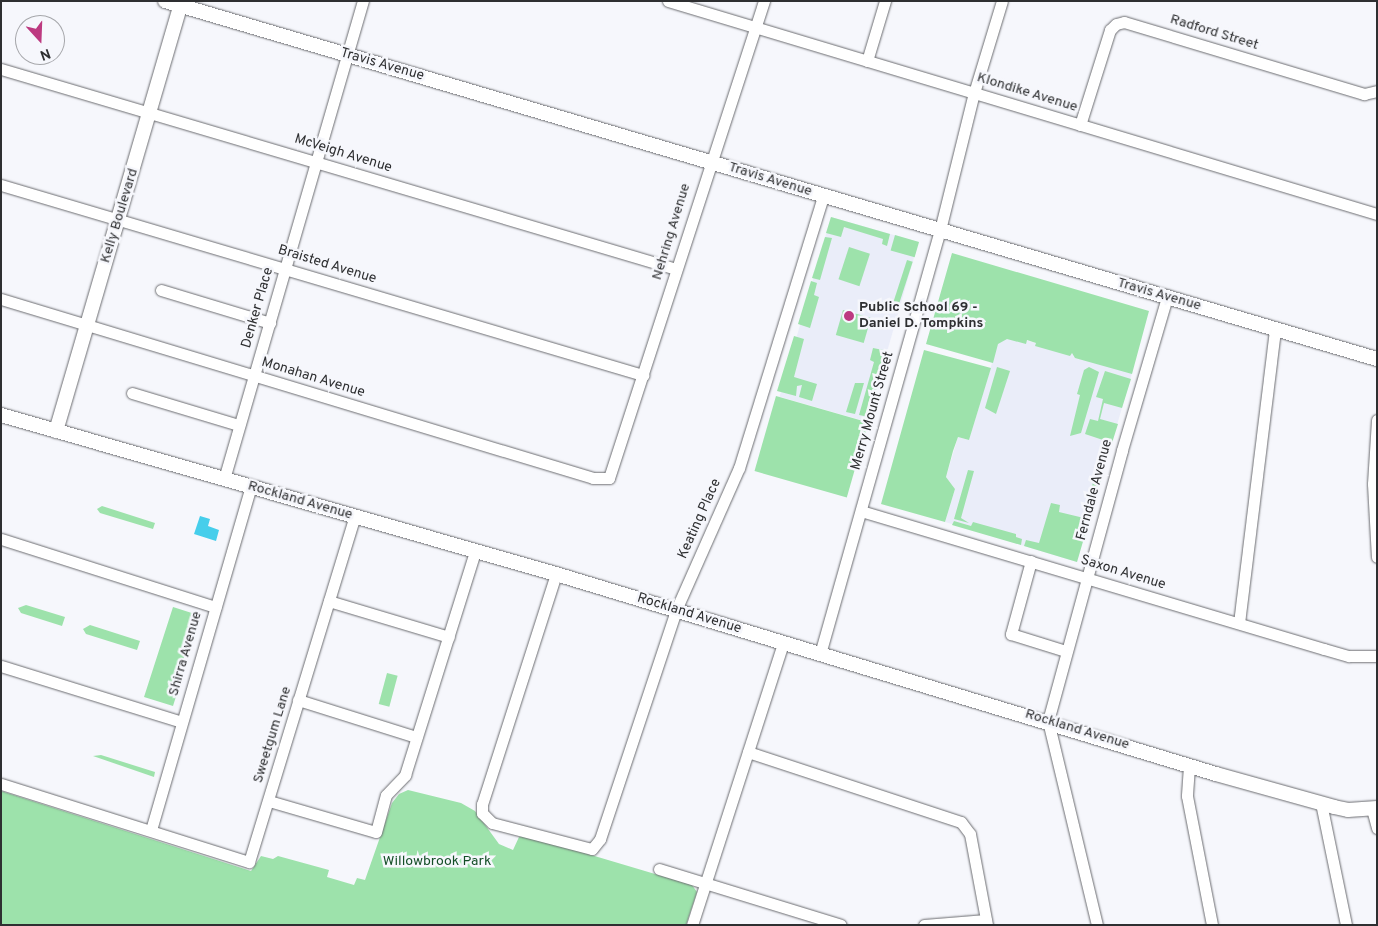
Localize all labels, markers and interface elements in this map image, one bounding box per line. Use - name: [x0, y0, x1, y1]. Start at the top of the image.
- street label: Radford Street: [1168, 12, 1260, 54]
- north arrow: [15, 15, 65, 65]
- text: N: [37, 44, 53, 63]
- street label: Travis Avenue: [338, 45, 426, 85]
- street label: Klondike Avenue: [974, 70, 1080, 116]
- street label: McVeigh Avenue: [292, 131, 394, 177]
- street label: Travis Avenue: [726, 159, 814, 201]
- street label: Kelly Boulevard: [98, 167, 142, 265]
- street label: Nehring Avenue: [649, 181, 695, 283]
- street label: Braisted Avenue: [275, 242, 379, 288]
- street label: Denker Place: [238, 266, 278, 350]
- street label: Travis Avenue: [1115, 275, 1203, 315]
- place label: Public School 69 - Daniel D. Tompkins: [859, 300, 983, 332]
- marker: Public School 69 - Daniel D. Tompkins: [843, 310, 855, 322]
- street label: Merry Mount Street: [848, 350, 898, 472]
- street label: Monahan Avenue: [259, 354, 367, 402]
- street label: Ferndale Avenue: [1073, 437, 1117, 543]
- street label: Keating Place: [675, 476, 725, 562]
- street label: Rockland Avenue: [245, 478, 355, 524]
- street label: Saxon Avenue: [1078, 552, 1168, 594]
- street label: Rockland Avenue: [635, 590, 743, 638]
- street label: Shirra Avenue: [166, 609, 206, 699]
- street label: Sweetgum Lane: [250, 685, 296, 785]
- street label: Rockland Avenue: [1023, 706, 1131, 754]
- park label: Willowbrook Park: [383, 854, 491, 870]

